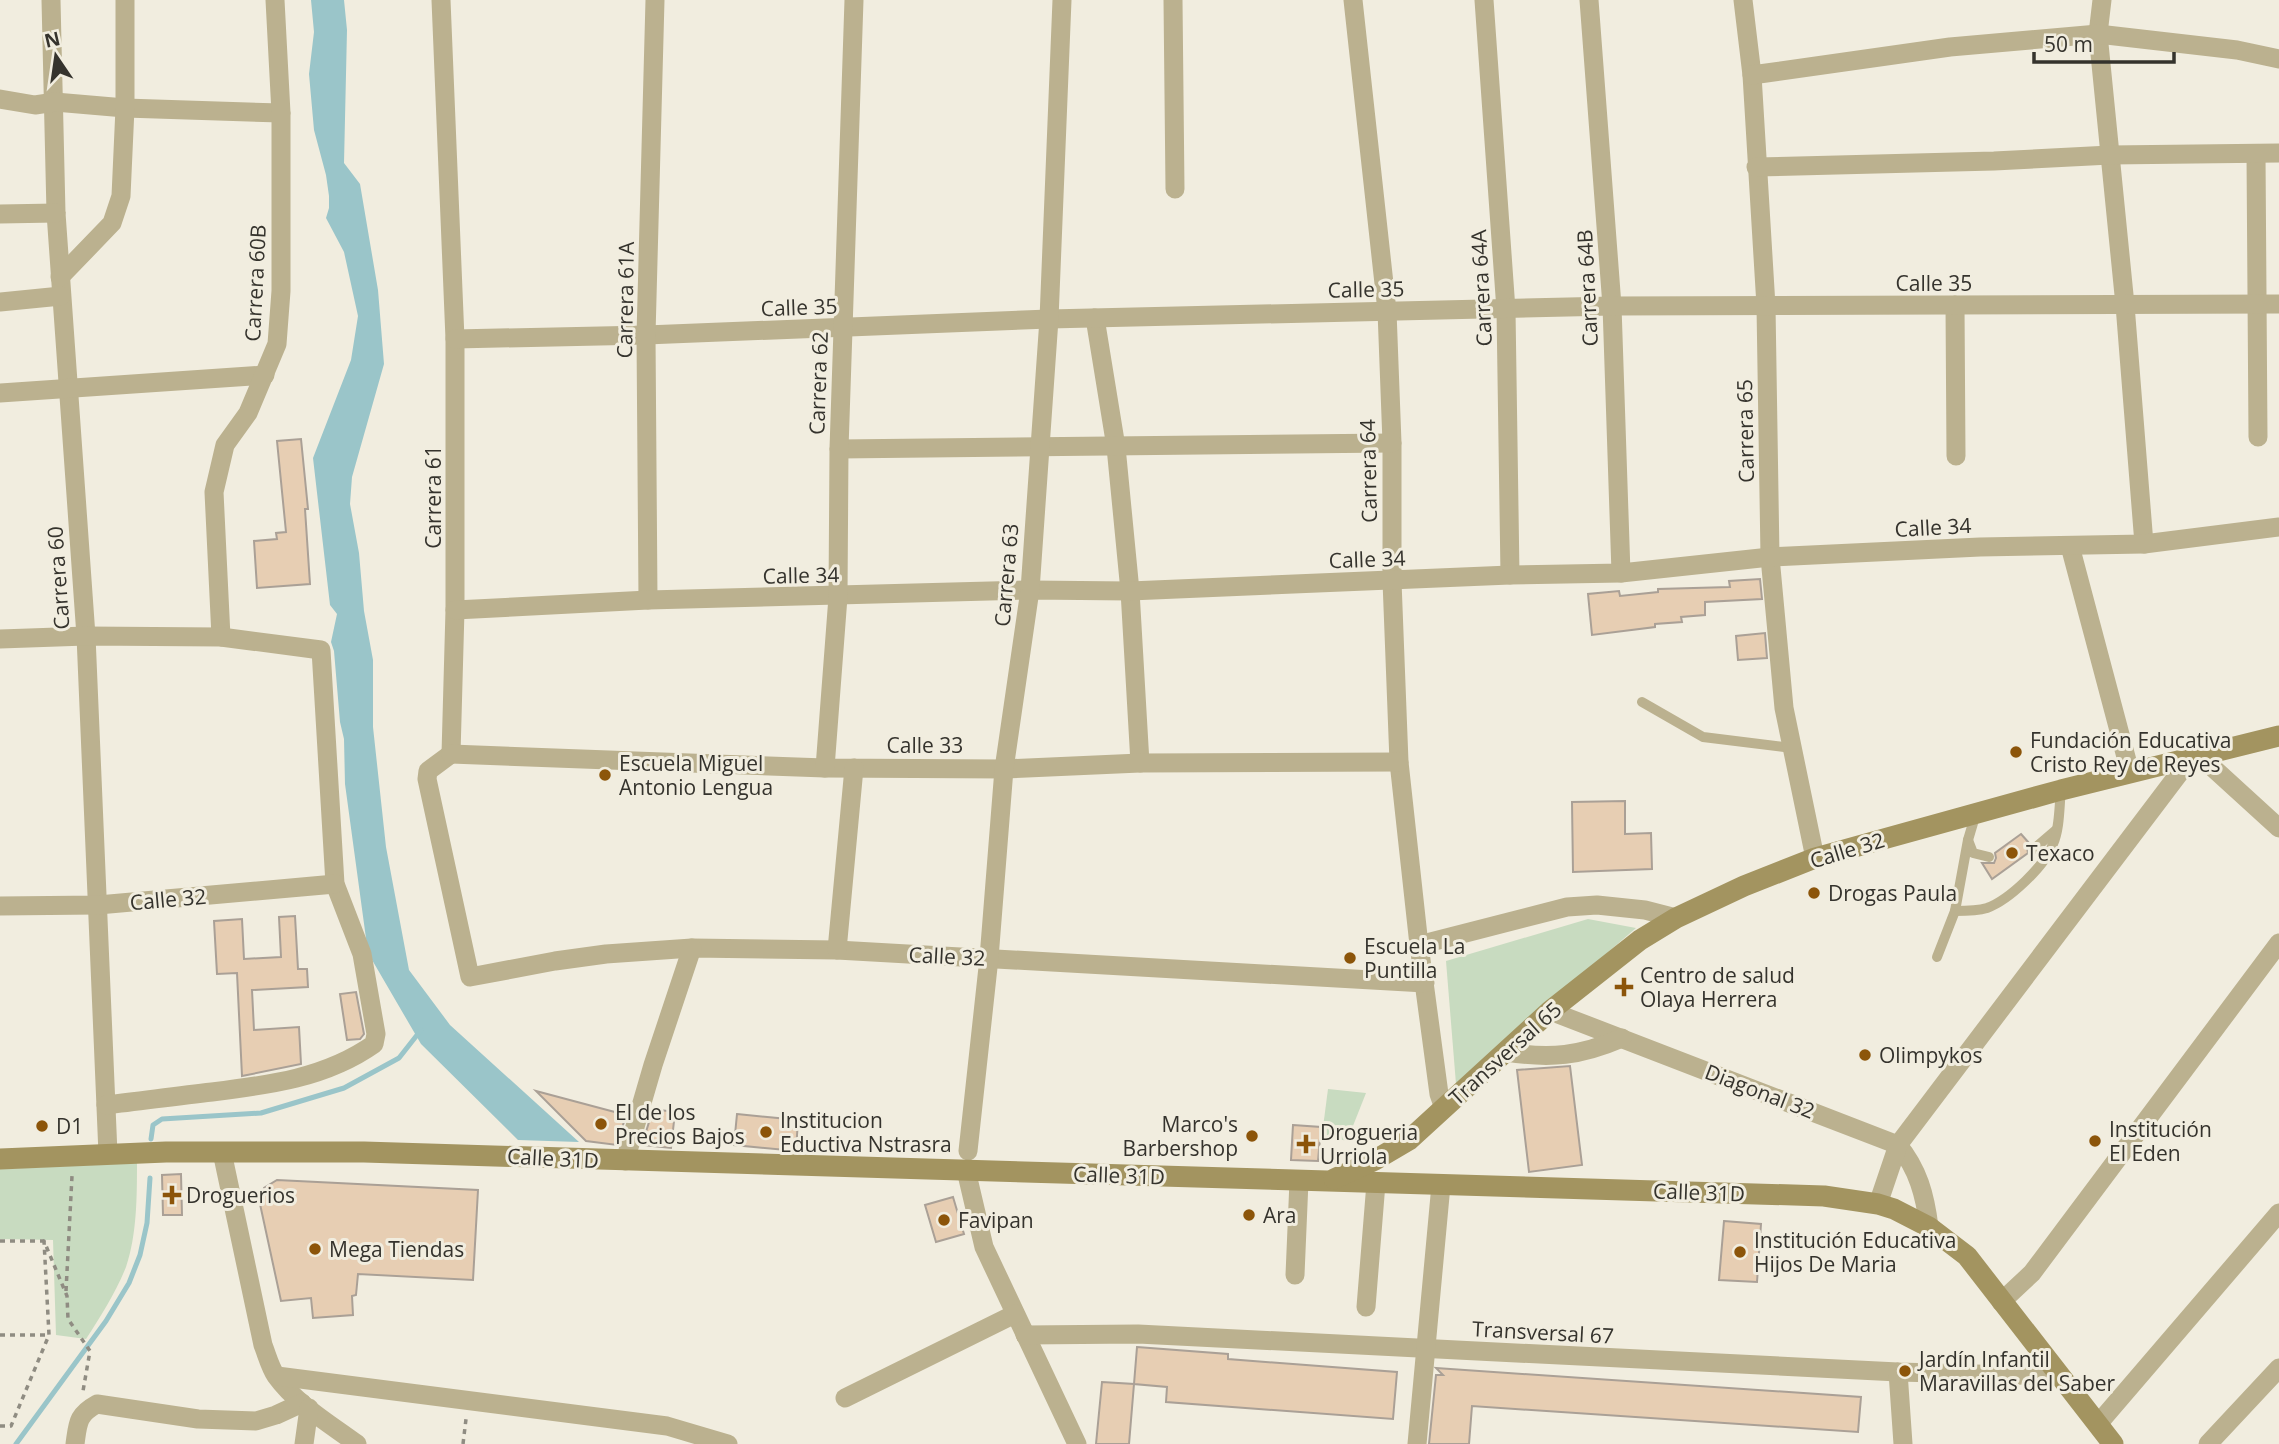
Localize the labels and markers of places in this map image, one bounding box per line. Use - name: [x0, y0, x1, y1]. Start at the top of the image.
- place label: Fundación Educativa Cristo Rey de Reyes: [2030, 726, 2232, 778]
- marker: Fundación Educativa Cristo Rey de Reyes: [2008, 744, 2024, 760]
- place label: Escuela Miguel Antonio Lengua: [619, 749, 773, 801]
- marker: Escuela Miguel Antonio Lengua: [597, 767, 613, 783]
- place label: Texaco: [2026, 839, 2095, 867]
- marker: Texaco: [2004, 845, 2020, 861]
- place label: Drogas Paula: [1828, 879, 1957, 907]
- marker: Drogas Paula: [1806, 885, 1822, 901]
- place label: Escuela La Puntilla: [1364, 932, 1465, 984]
- marker: Escuela La Puntilla: [1342, 950, 1358, 966]
- place label: Centro de salud Olaya Herrera: [1640, 961, 1795, 1013]
- marker: Centro de salud Olaya Herrera: [1614, 977, 1634, 997]
- place label: Olimpykos: [1879, 1041, 1982, 1069]
- marker: Olimpykos: [1857, 1047, 1873, 1063]
- place label: El de los Precios Bajos: [615, 1098, 745, 1150]
- place label: Institucion Eductiva Nstrasra: [780, 1106, 952, 1158]
- place label: Marco's Barbershop: [1123, 1110, 1238, 1162]
- place label: D1: [56, 1112, 83, 1140]
- place label: Institución El Eden: [2109, 1115, 2212, 1167]
- marker: El de los Precios Bajos: [593, 1116, 609, 1132]
- marker: D1: [34, 1118, 50, 1134]
- place label: Drogueria Urriola: [1320, 1118, 1418, 1170]
- marker: Institucion Eductiva Nstrasra: [758, 1124, 774, 1140]
- marker: Marco's Barbershop: [1244, 1128, 1260, 1144]
- marker: Institución El Eden: [2087, 1133, 2103, 1149]
- marker: Drogueria Urriola: [1298, 1136, 1314, 1152]
- place label: Droguerios: [186, 1181, 295, 1209]
- marker: Droguerios: [164, 1187, 180, 1203]
- place label: Ara: [1263, 1201, 1297, 1229]
- place label: Favipan: [958, 1206, 1034, 1234]
- marker: Ara: [1241, 1207, 1257, 1223]
- marker: Favipan: [936, 1212, 952, 1228]
- place label: Institución Educativa Hijos De Maria: [1754, 1226, 1956, 1278]
- place label: Mega Tiendas: [329, 1235, 464, 1263]
- marker: Mega Tiendas: [307, 1241, 323, 1257]
- marker: Institución Educativa Hijos De Maria: [1732, 1244, 1748, 1260]
- place label: Jardín Infantil Maravillas del Saber: [1917, 1345, 2116, 1397]
- marker: Jardín Infantil Maravillas del Saber: [1897, 1363, 1913, 1379]

